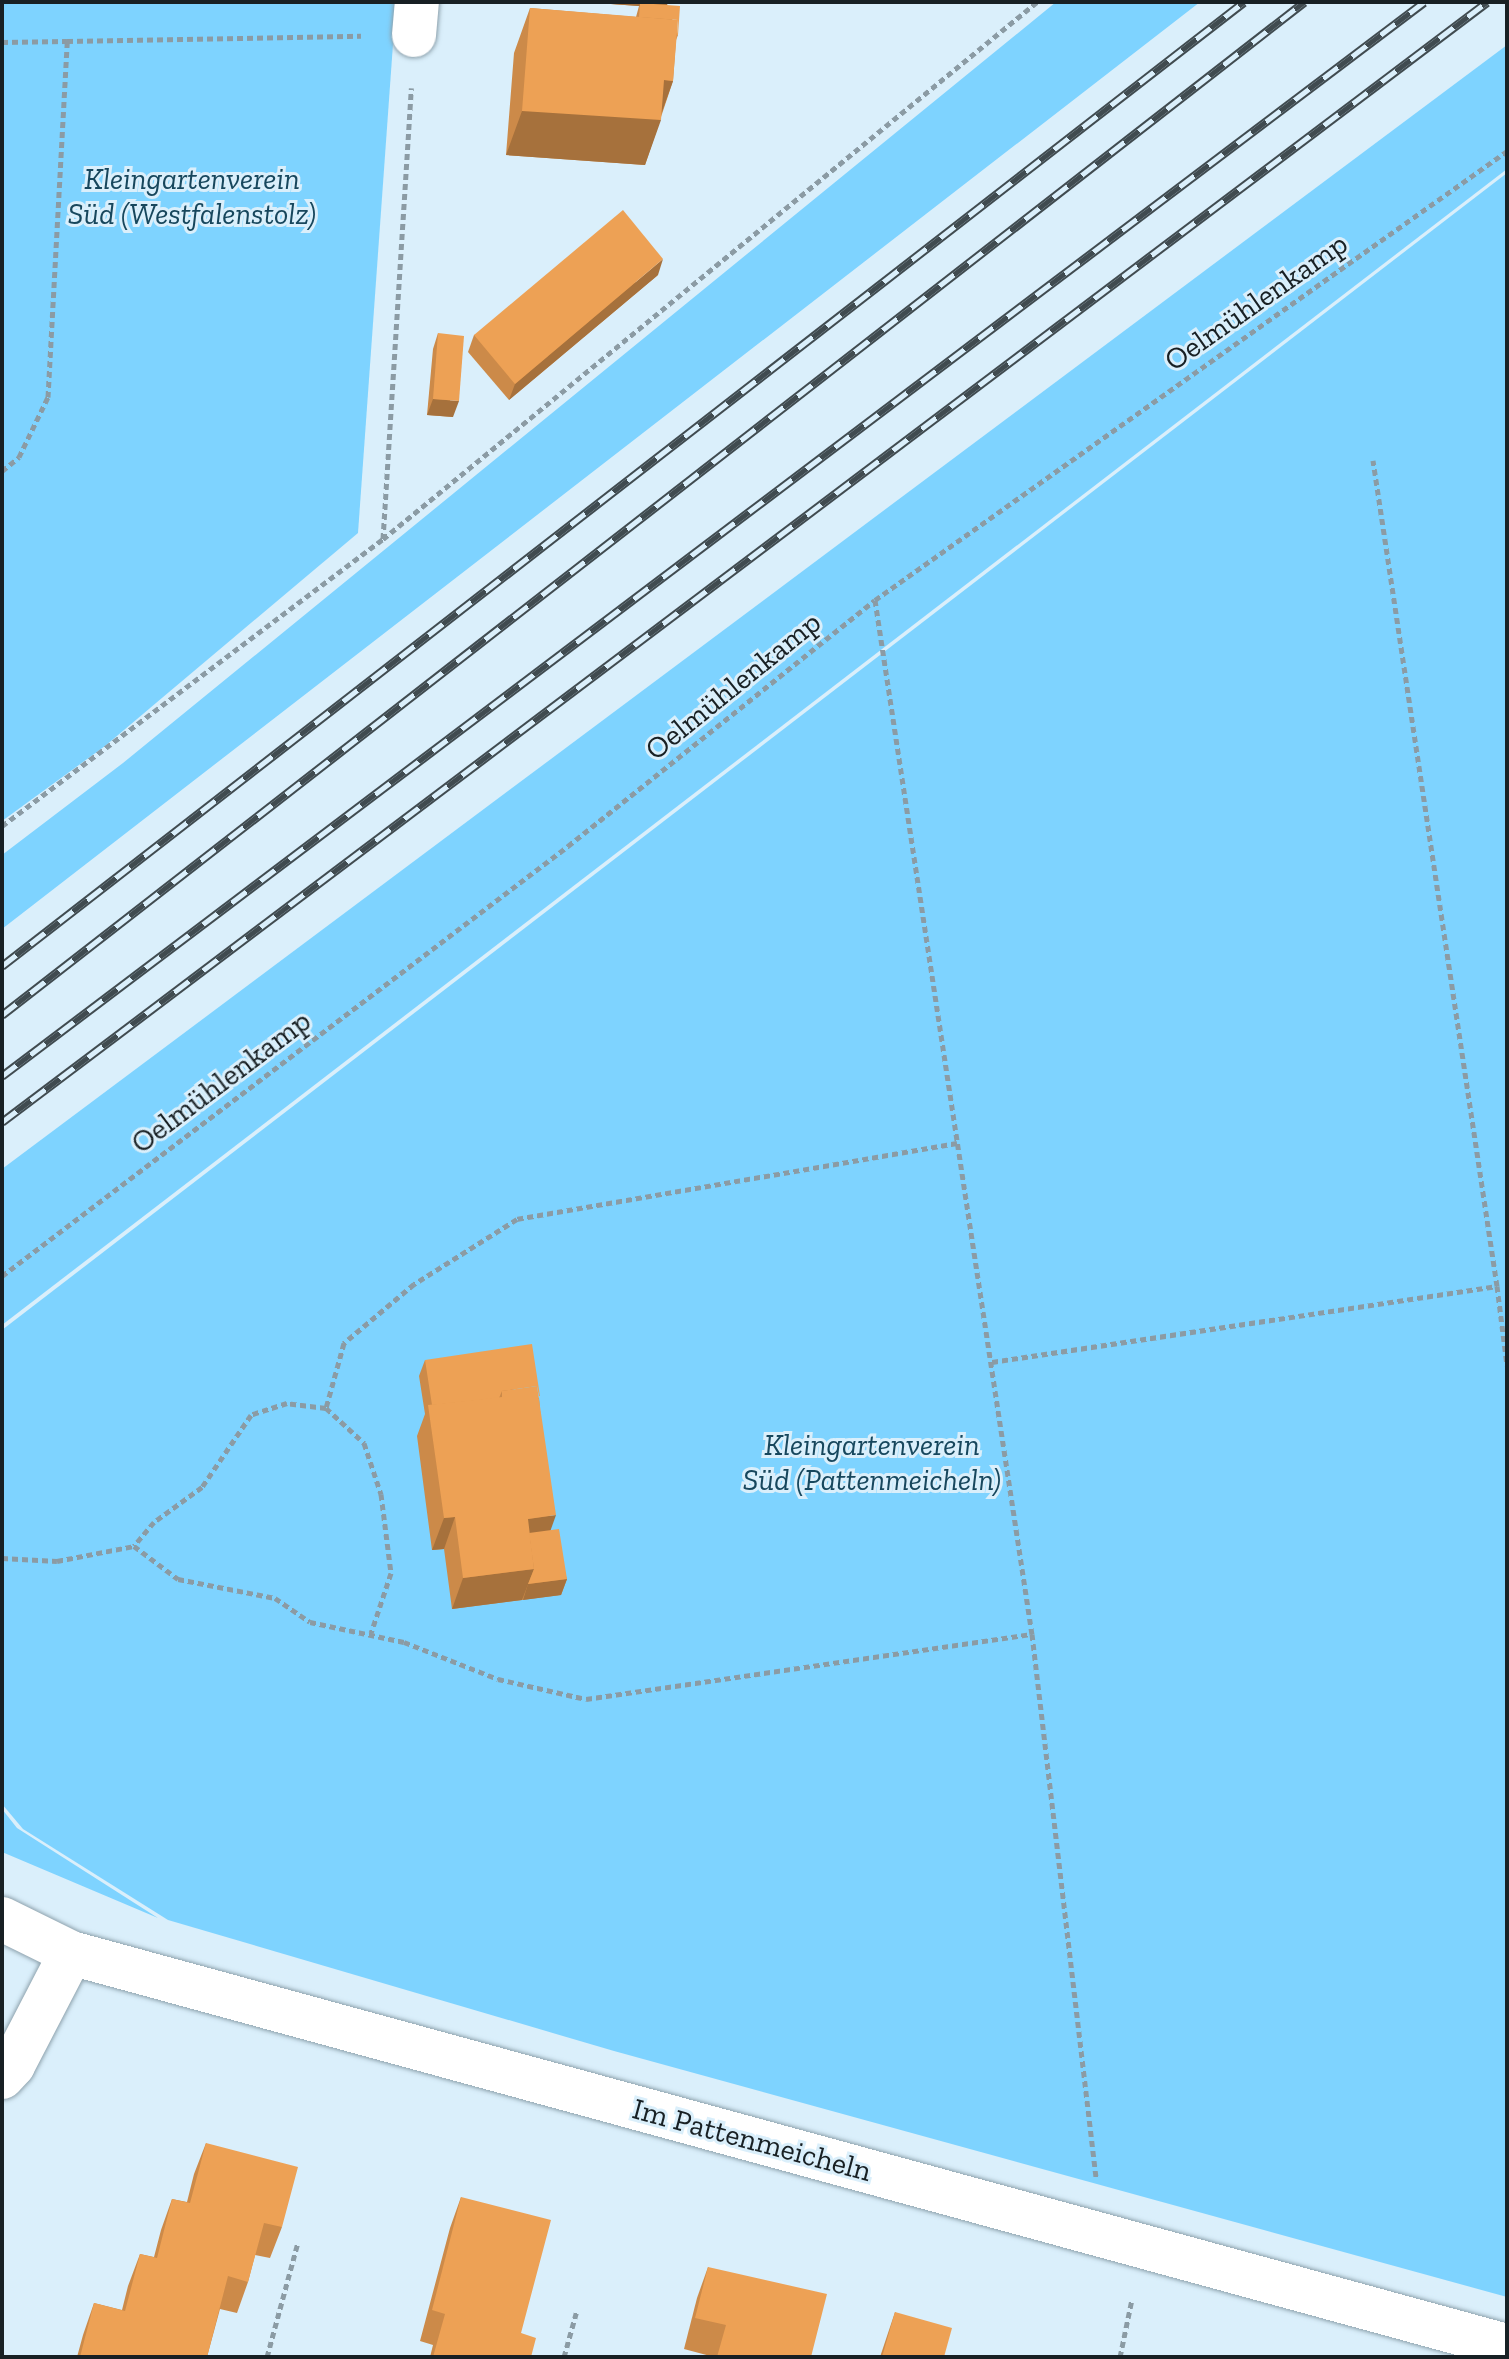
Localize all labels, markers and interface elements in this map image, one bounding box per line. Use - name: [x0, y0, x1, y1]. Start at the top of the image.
- park label: Kleingartenverein Süd (Westfalenstolz): [68, 161, 316, 232]
- street label: Oelmühlenkamp: [1158, 226, 1354, 378]
- street label: Oelmühlenkamp: [638, 604, 828, 768]
- street label: Oelmühlenkamp: [124, 1003, 318, 1161]
- park label: Kleingartenverein Süd (Pattenmeicheln): [743, 1427, 1001, 1498]
- street label: Im Pattenmeicheln: [629, 2091, 875, 2189]

